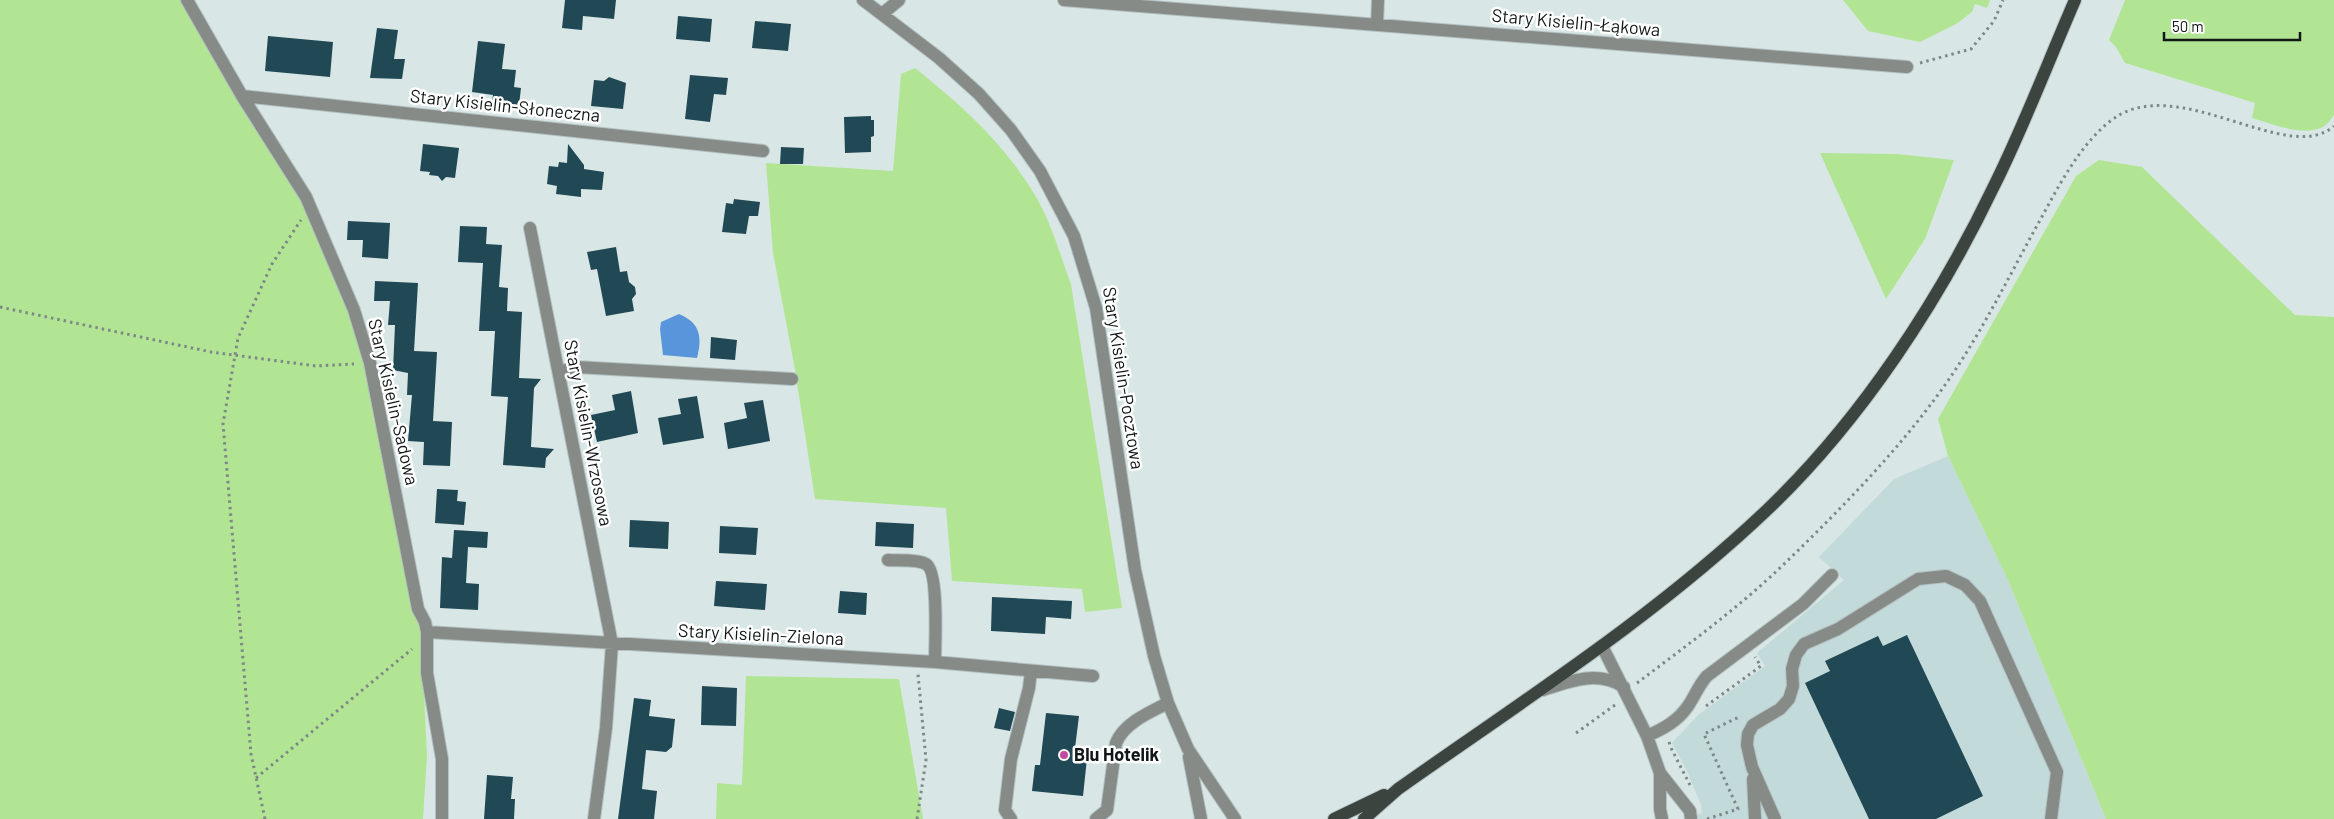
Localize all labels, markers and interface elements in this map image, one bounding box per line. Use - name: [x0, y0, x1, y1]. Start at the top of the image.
- street label: Stary Kisielin-Łąkowa: [1491, 4, 1661, 40]
- scale bar: [2164, 10, 2300, 42]
- text: 50 m: [2172, 17, 2204, 35]
- street label: Stary Kisielin-Słoneczna: [409, 84, 601, 126]
- street label: Stary Kisielin-Pocztowa: [1099, 285, 1149, 471]
- street label: Stary Kisielin-Sadowa: [364, 316, 424, 487]
- street label: Stary Kisielin-Wrzosowa: [560, 338, 618, 528]
- street label: Stary Kisielin-Zielona: [678, 619, 844, 649]
- place label: Blu Hotelik: [1074, 743, 1160, 765]
- marker: Blu Hotelik: [1058, 749, 1070, 761]

